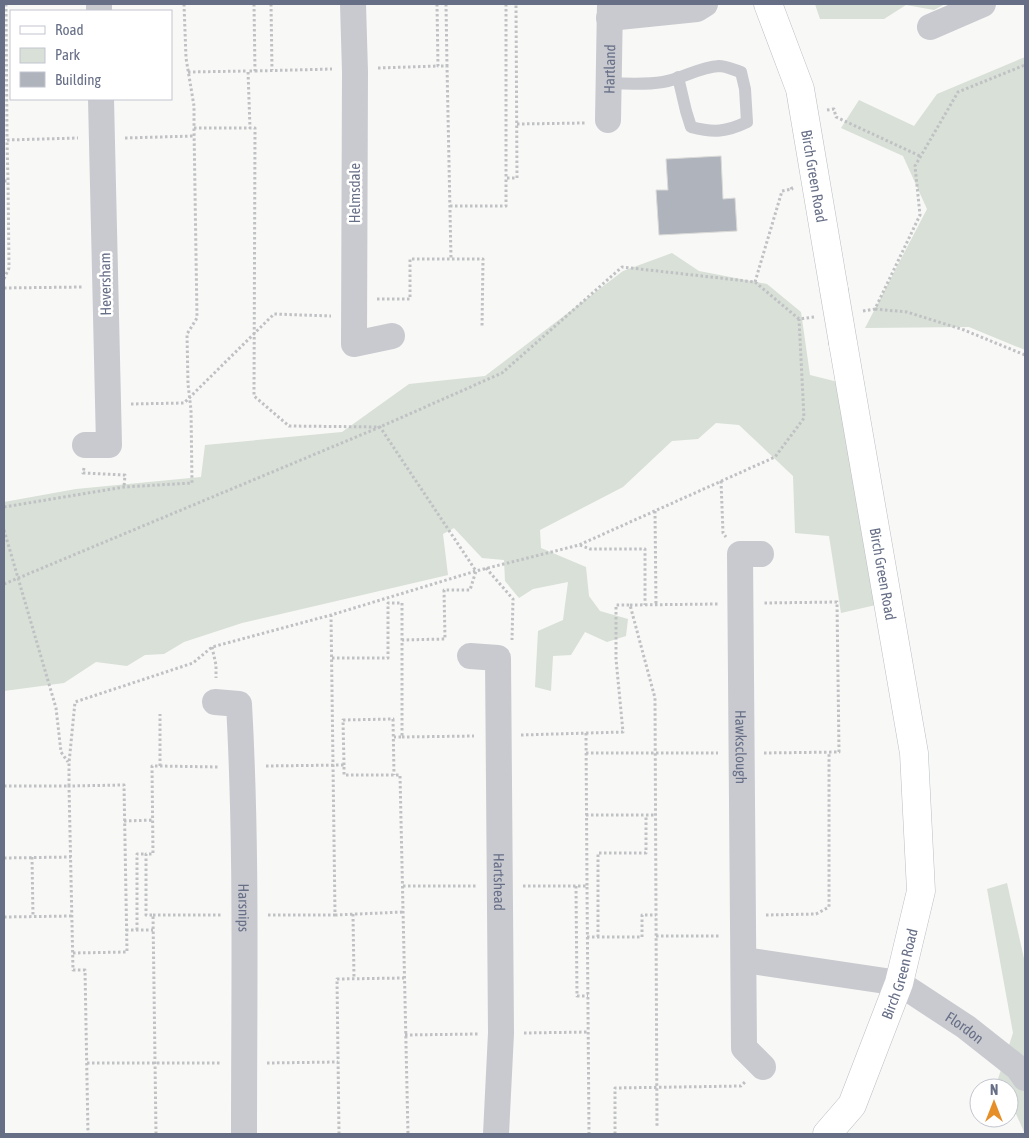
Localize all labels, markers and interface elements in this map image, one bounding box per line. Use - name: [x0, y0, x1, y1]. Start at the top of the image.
- legend: [10, 10, 172, 100]
- text: Road: [55, 21, 84, 38]
- street label: Hartland: [600, 44, 618, 94]
- text: Park: [55, 46, 80, 63]
- text: Building: [55, 71, 101, 88]
- street label: Birch Green Road: [798, 128, 831, 224]
- street label: Helmsdale: [346, 163, 363, 223]
- street label: Heversham: [96, 252, 114, 316]
- street label: Birch Green Road: [866, 526, 900, 622]
- street label: Hawksclough: [733, 710, 750, 784]
- street label: Hartshead: [491, 853, 509, 911]
- street label: Harsnips: [236, 883, 253, 932]
- street label: Birch Green Road: [877, 927, 920, 1021]
- street label: Flordon: [943, 1008, 987, 1046]
- north arrow: [969, 1078, 1019, 1128]
- text: N: [990, 1082, 998, 1098]

